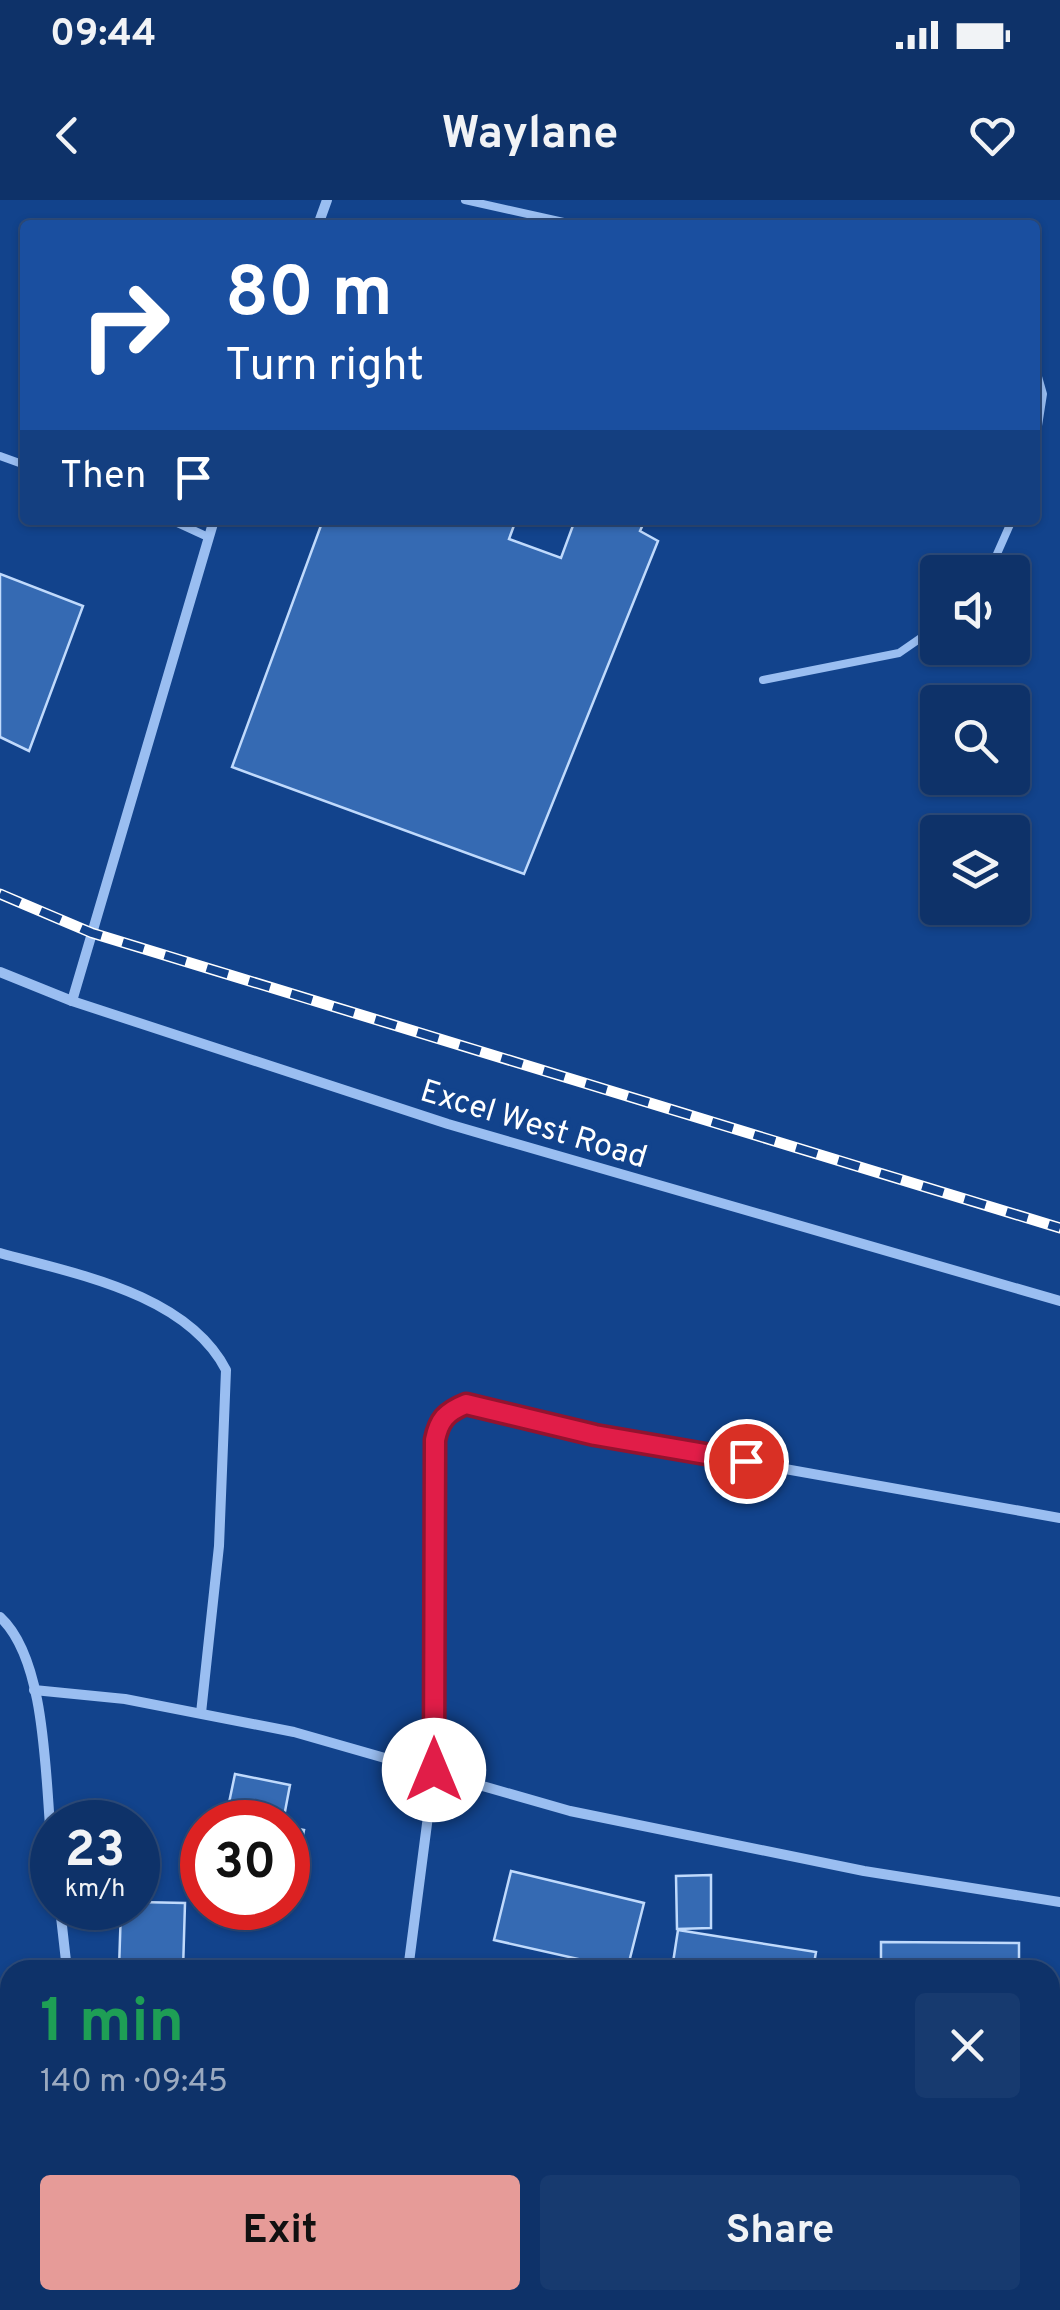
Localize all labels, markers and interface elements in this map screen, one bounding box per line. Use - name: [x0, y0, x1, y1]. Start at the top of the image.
- text: 09:44: [50, 11, 156, 60]
- text: Waylane: [442, 107, 618, 164]
- icon: back: [40, 108, 95, 163]
- icon: heart: [965, 108, 1020, 163]
- text: 80 m: [225, 252, 393, 341]
- icon: right: [60, 260, 190, 390]
- text: Turn right: [225, 339, 424, 396]
- icon: arrive: [166, 450, 221, 505]
- text: Then: [60, 453, 146, 502]
- map controls: [920, 555, 1030, 925]
- button: sound: [920, 555, 1030, 665]
- button: search: [920, 685, 1030, 795]
- button: layers: [920, 815, 1030, 925]
- street label: Excel West Road: [415, 1072, 651, 1179]
- pin: [704, 1419, 789, 1504]
- icon: arrive: [719, 1434, 774, 1489]
- position arrow: [382, 1718, 486, 1822]
- speed limit sign: 30: [180, 1800, 310, 1930]
- text: 23: [65, 1821, 125, 1884]
- text: km/h: [65, 1874, 125, 1906]
- text: 1 min: [40, 1987, 184, 2063]
- button: close: [915, 1993, 1020, 2098]
- text: 140 m · 09:45: [40, 2063, 228, 2103]
- button: Exit: [40, 2175, 520, 2290]
- button: Share: [540, 2175, 1020, 2290]

